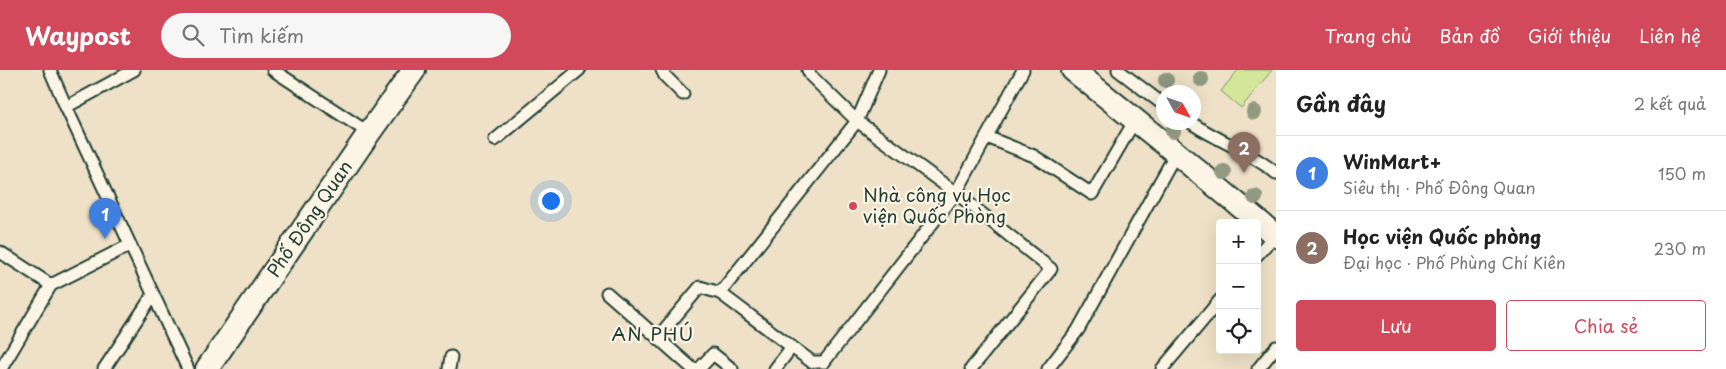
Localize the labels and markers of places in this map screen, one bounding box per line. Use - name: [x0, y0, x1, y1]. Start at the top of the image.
- pin: 2: [1228, 132, 1260, 173]
- place label: Nhà công vụ Học viện Quốc Phòng: [863, 181, 1011, 229]
- pin: 1: [89, 198, 121, 239]
- marker: Nhà công vụ Học viện Quốc Phòng: [847, 200, 859, 212]

